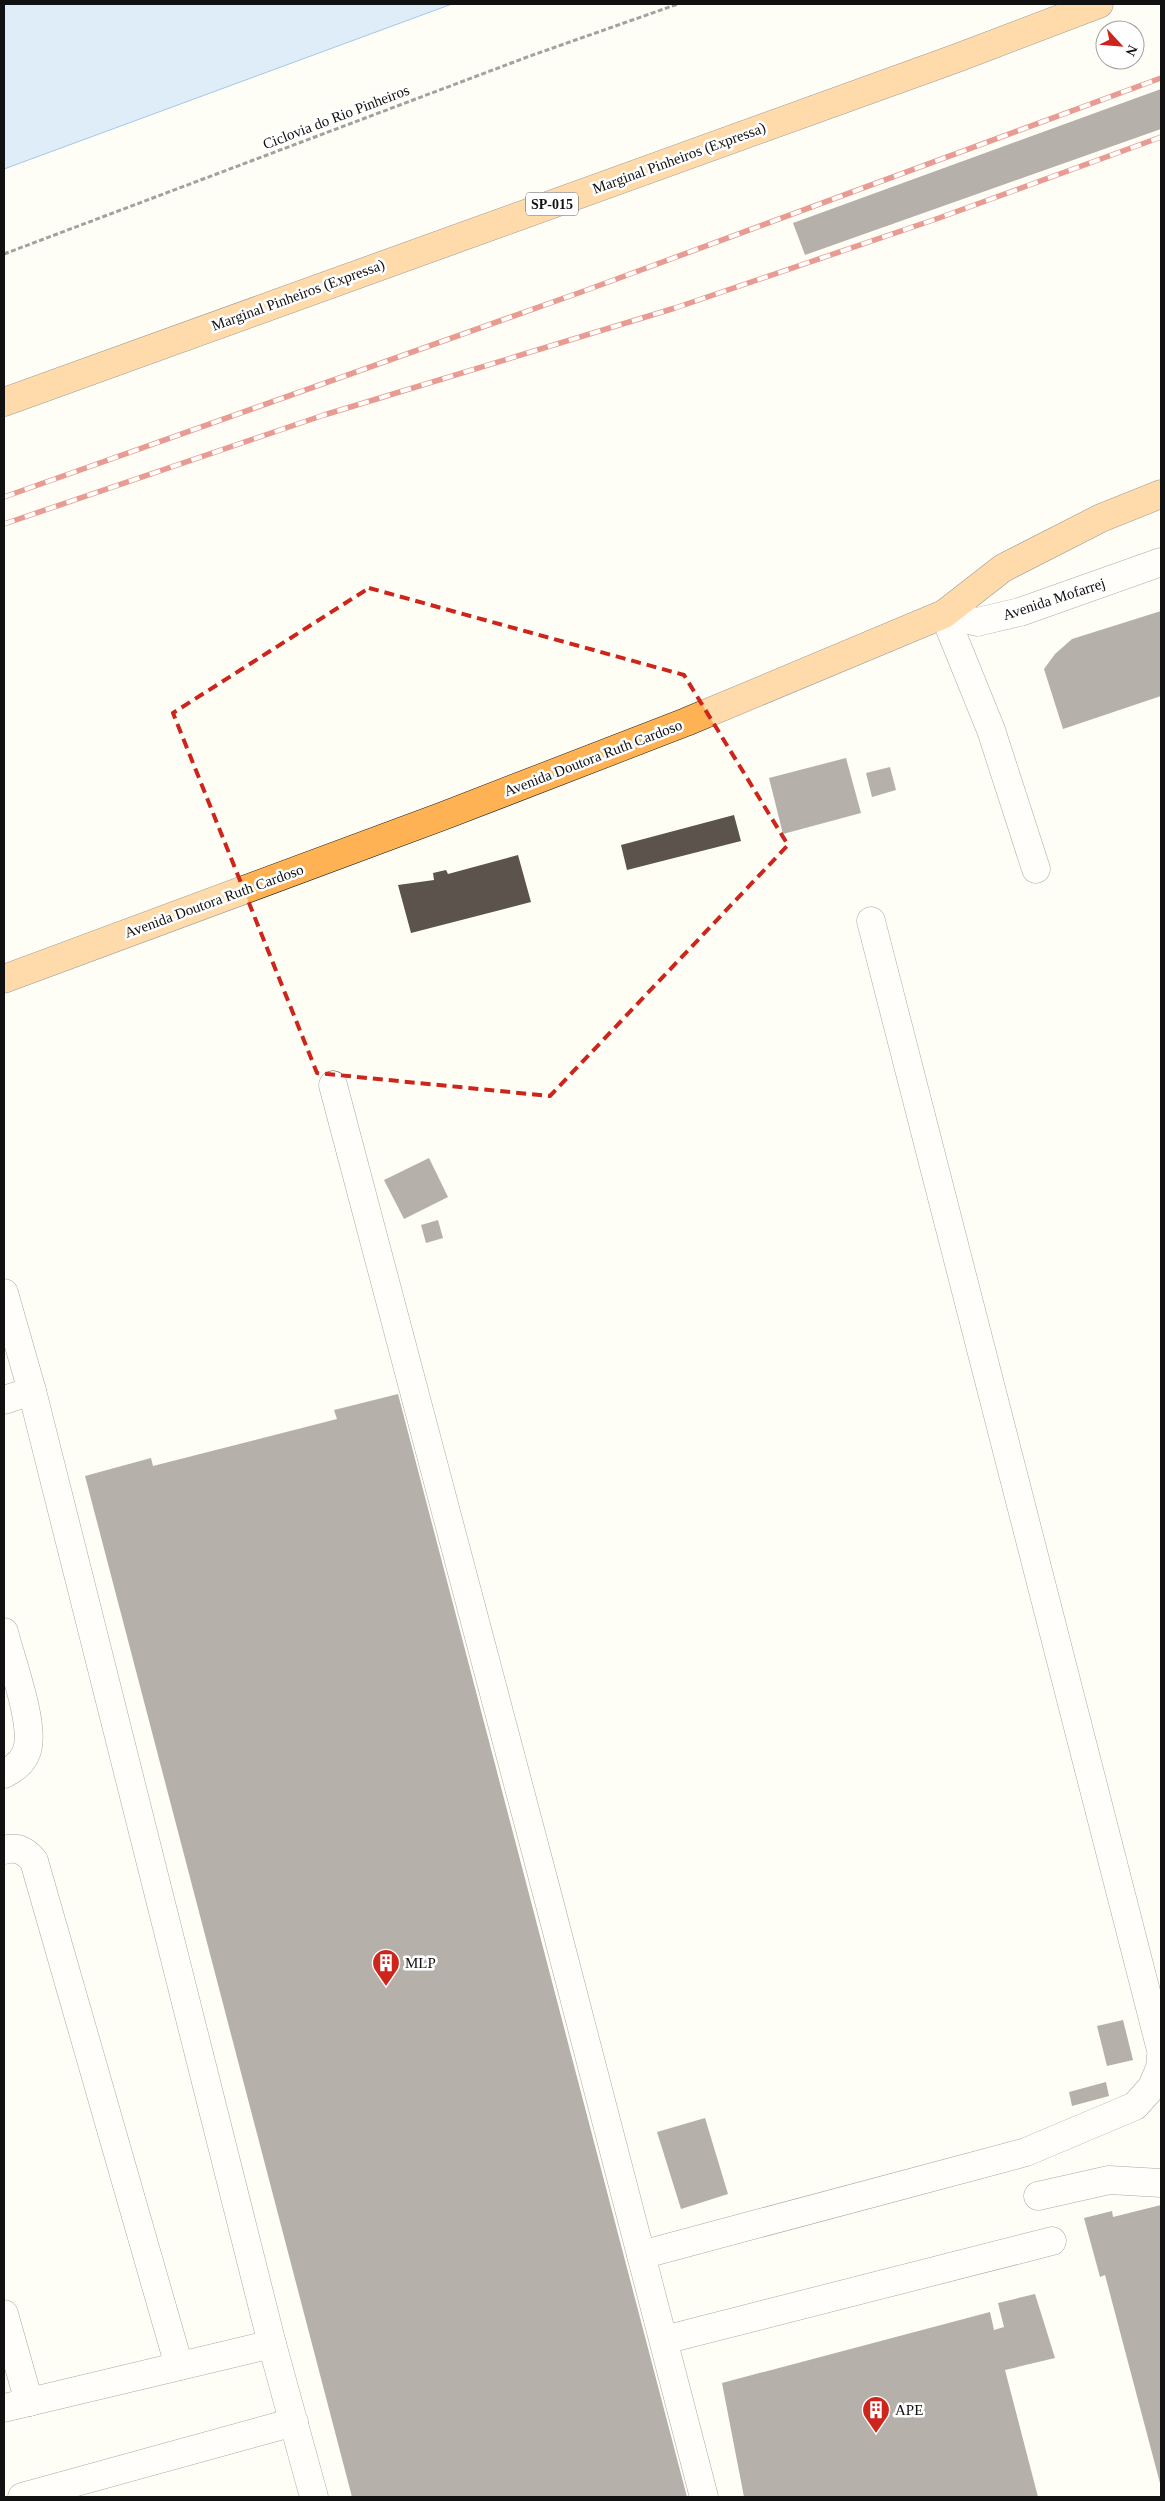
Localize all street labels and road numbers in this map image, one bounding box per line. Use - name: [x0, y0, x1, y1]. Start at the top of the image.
- street label: Ciclovia do Rio Pinheiros: [261, 82, 412, 152]
- street label: Marginal Pinheiros (Expressa): [590, 119, 768, 198]
- road number: SP-015: [526, 192, 578, 215]
- street label: Marginal Pinheiros (Expressa): [209, 256, 387, 335]
- street label: Avenida Mofarrej: [1001, 575, 1107, 623]
- street label: Avenida Doutora Ruth Cardoso: [502, 717, 684, 799]
- street label: Avenida Doutora Ruth Cardoso: [122, 861, 306, 941]

